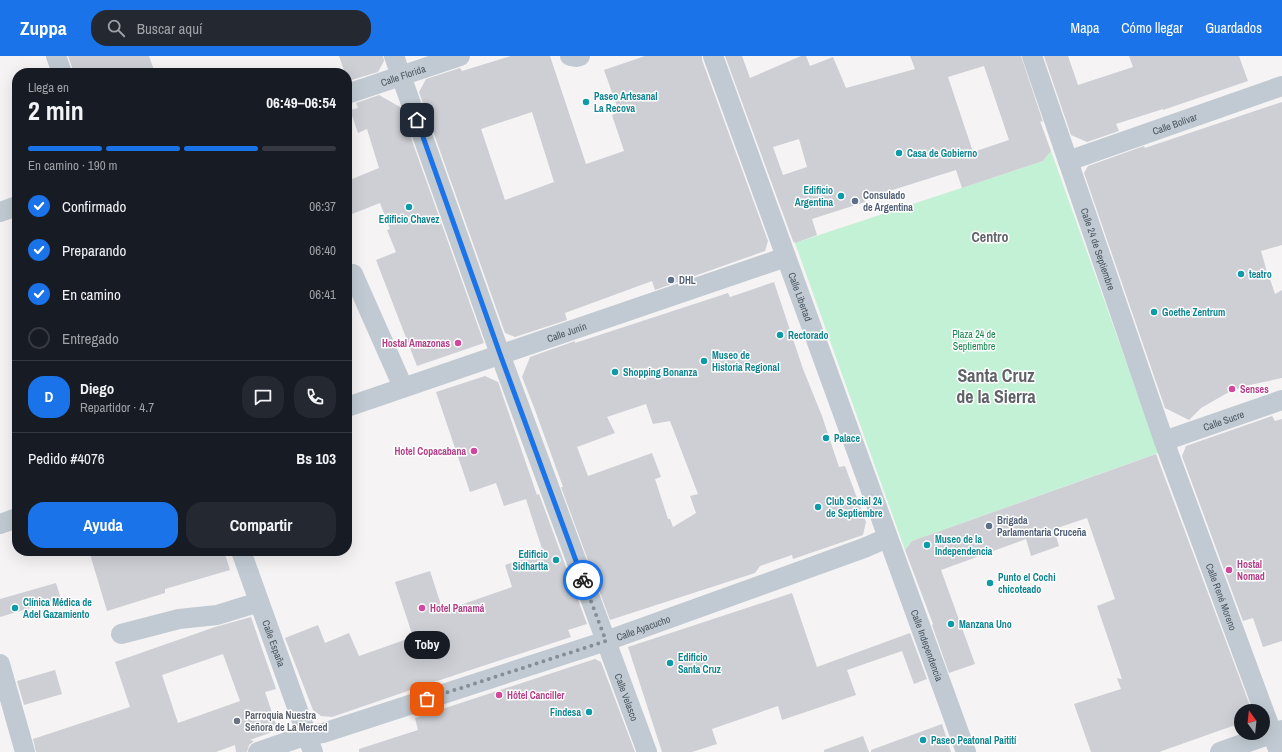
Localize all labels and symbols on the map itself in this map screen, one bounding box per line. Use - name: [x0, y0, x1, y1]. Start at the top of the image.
- street label: Calle Florida: [379, 62, 428, 89]
- place label: Paseo Artesanal La Recova: [594, 90, 658, 115]
- marker: Paseo Artesanal La Recova: [581, 97, 591, 107]
- pin: [400, 103, 434, 137]
- street label: Calle Bolívar: [1151, 110, 1199, 138]
- place label: Casa de Gobierno: [907, 147, 977, 160]
- marker: Casa de Gobierno: [894, 148, 904, 158]
- place label: Edificio Argentina: [795, 184, 833, 209]
- place label: Consulado de Argentina: [863, 189, 913, 214]
- marker: Edificio Argentina: [836, 191, 846, 201]
- marker: Consulado de Argentina: [850, 196, 860, 206]
- marker: Edificio Chavez: [404, 202, 414, 212]
- street label: Calle 24 de Septiembre: [1078, 206, 1118, 292]
- place label: Edificio Chavez: [379, 213, 439, 226]
- district label: Centro: [972, 228, 1009, 246]
- place label: teatro: [1249, 268, 1272, 281]
- marker: teatro: [1236, 269, 1246, 279]
- street label: Calle Libertad: [785, 271, 815, 323]
- place label: DHL: [679, 274, 696, 287]
- marker: DHL: [666, 275, 676, 285]
- place label: Goethe Zentrum: [1162, 306, 1225, 319]
- marker: Goethe Zentrum: [1149, 307, 1159, 317]
- street label: Calle Junín: [545, 320, 588, 345]
- park label: Plaza 24 de Septiembre: [952, 328, 996, 353]
- place label: Rectorado: [788, 329, 829, 342]
- marker: Rectorado: [775, 330, 785, 340]
- place label: Hostal Amazonas: [382, 337, 450, 350]
- marker: Hostal Amazonas: [453, 338, 463, 348]
- place label: Museo de Historia Regional: [712, 349, 779, 374]
- marker: Museo de Historia Regional: [699, 356, 709, 366]
- district label: Santa Cruz de la Sierra: [956, 363, 1037, 409]
- place label: Shopping Bonanza: [623, 366, 698, 379]
- marker: Shopping Bonanza: [610, 367, 620, 377]
- place label: Senses: [1240, 383, 1269, 396]
- marker: Senses: [1227, 384, 1237, 394]
- street label: Calle Sucre: [1201, 408, 1246, 434]
- place label: Palace: [834, 432, 860, 445]
- marker: Palace: [821, 433, 831, 443]
- place label: Hotel Copacabana: [394, 445, 466, 458]
- marker: Hotel Copacabana: [469, 446, 479, 456]
- place label: Club Social 24 de Septiembre: [826, 495, 883, 520]
- marker: Club Social 24 de Septiembre: [813, 502, 823, 512]
- place label: Brigada Parlamentaria Cruceña: [997, 514, 1087, 539]
- marker: Brigada Parlamentaria Cruceña: [984, 521, 994, 531]
- place label: Museo de la Independencia: [935, 533, 993, 558]
- marker: Museo de la Independencia: [922, 540, 932, 550]
- place label: Edificio Sidhartta: [512, 548, 548, 573]
- marker: Edificio Sidhartta: [551, 555, 561, 565]
- place label: Hostal Nomad: [1237, 558, 1265, 583]
- courier: [563, 560, 603, 600]
- street label: Calle René Moreno: [1203, 561, 1240, 633]
- marker: Hostal Nomad: [1224, 565, 1234, 575]
- place label: Punto el Cochi chicoteado: [998, 571, 1055, 596]
- marker: Punto el Cochi chicoteado: [985, 578, 995, 588]
- place label: Clínica Médica de Adel Gazamiento: [23, 596, 92, 621]
- place label: Hotel Panamá: [430, 602, 485, 615]
- marker: Clínica Médica de Adel Gazamiento: [10, 603, 20, 613]
- marker: Hotel Panamá: [417, 603, 427, 613]
- street label: Calle Independencia: [908, 608, 946, 683]
- street label: Calle Ayacucho: [614, 612, 672, 644]
- street label: Calle España: [259, 618, 288, 669]
- place label: Manzana Uno: [959, 618, 1012, 631]
- marker: Manzana Uno: [946, 619, 956, 629]
- callout: Toby: [404, 631, 450, 659]
- place label: Edificio Santa Cruz: [678, 651, 721, 676]
- marker: Edificio Santa Cruz: [665, 658, 675, 668]
- street label: Calle Velasco: [612, 672, 641, 723]
- pin: [410, 682, 444, 716]
- place label: Hôtel Canciller: [507, 689, 565, 702]
- marker: Hôtel Canciller: [494, 690, 504, 700]
- north arrow: [1234, 704, 1270, 740]
- place label: Findesa: [550, 706, 581, 719]
- marker: Findesa: [584, 707, 594, 717]
- place label: Parroquia Nuestra Señora de La Merced: [245, 709, 328, 734]
- marker: Parroquia Nuestra Señora de La Merced: [232, 716, 242, 726]
- place label: Paseo Peatonal Paitití: [931, 734, 1017, 747]
- marker: Paseo Peatonal Paitití: [918, 735, 928, 745]

